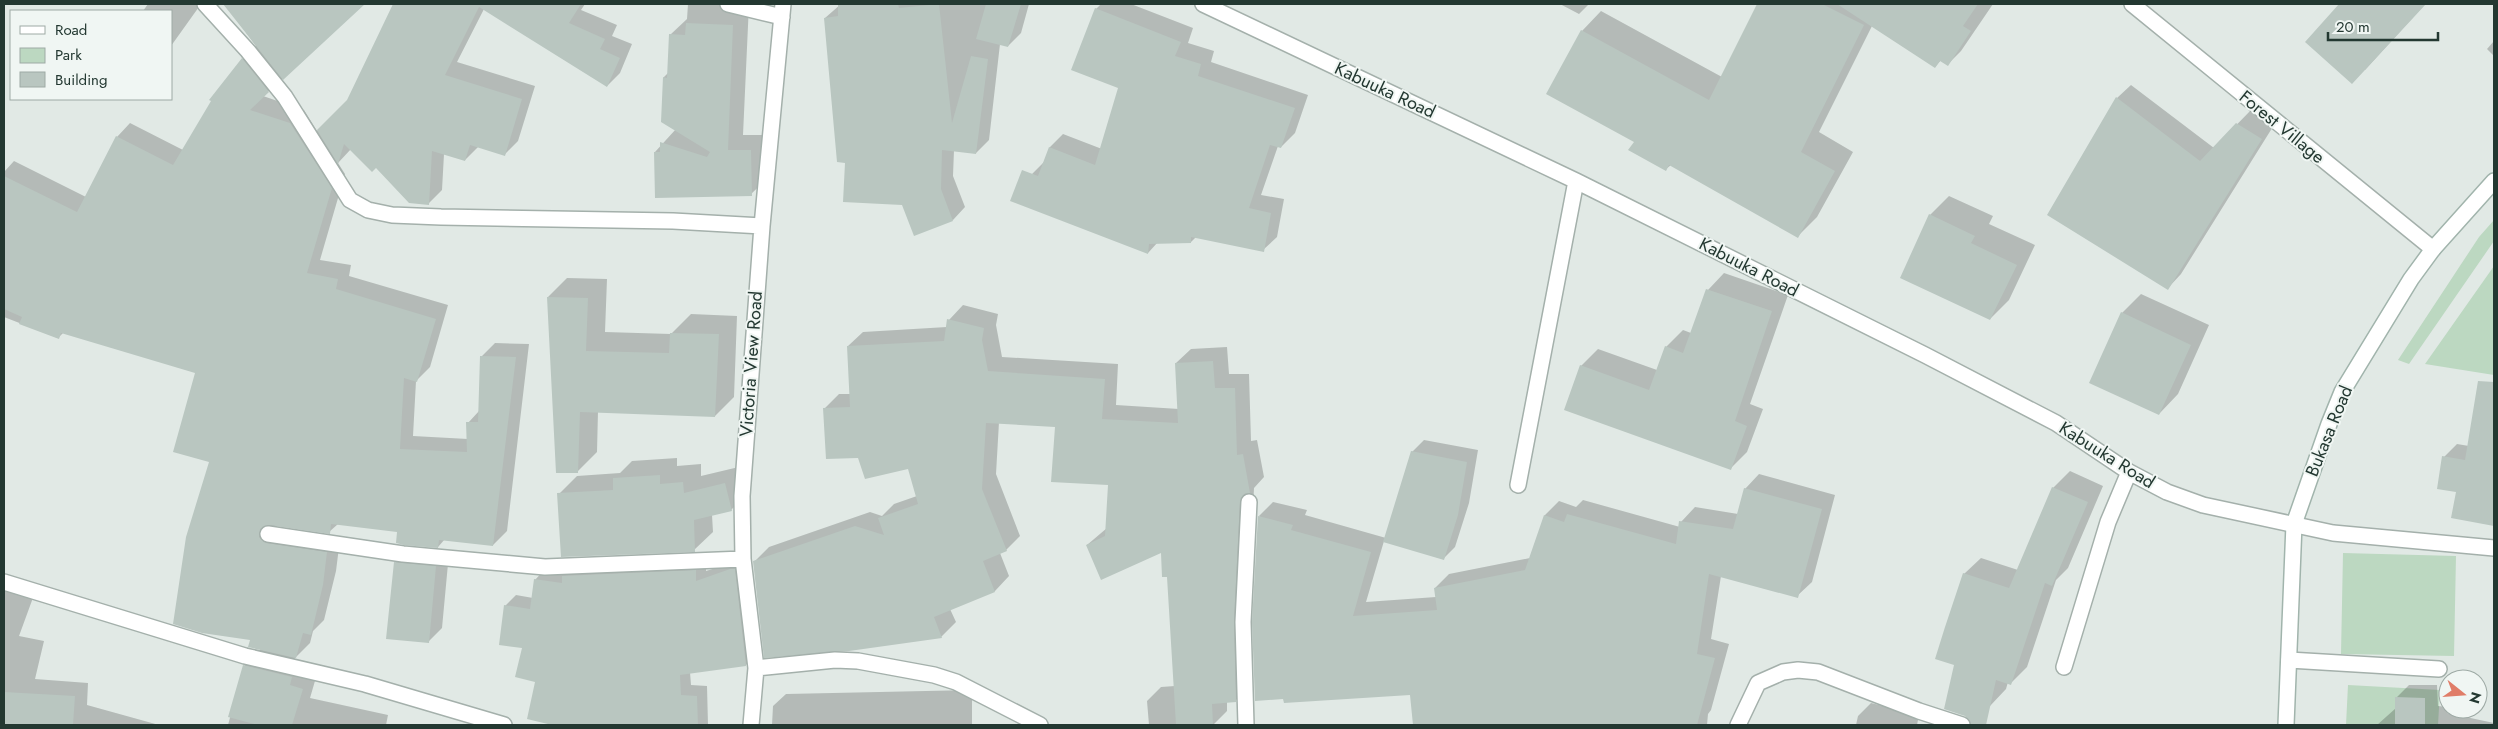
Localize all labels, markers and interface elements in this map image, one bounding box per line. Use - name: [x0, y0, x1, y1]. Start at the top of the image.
- legend: [10, 10, 172, 100]
- scale bar: [2328, 10, 2438, 42]
- text: 20 m: [2336, 16, 2370, 38]
- text: Road: [55, 19, 87, 41]
- text: Park: [55, 44, 82, 66]
- street label: Kabuuka Road: [1330, 55, 1440, 125]
- text: Building: [55, 69, 107, 91]
- street label: Forest Village: [2234, 84, 2330, 170]
- street label: Kabuuka Road: [1695, 231, 1803, 303]
- street label: Victoria View Road: [733, 290, 769, 438]
- street label: Bukasa Road: [2299, 382, 2359, 480]
- street label: Kabuuka Road: [2054, 415, 2160, 495]
- north arrow: [2438, 669, 2488, 719]
- text: N: [2464, 690, 2487, 706]

